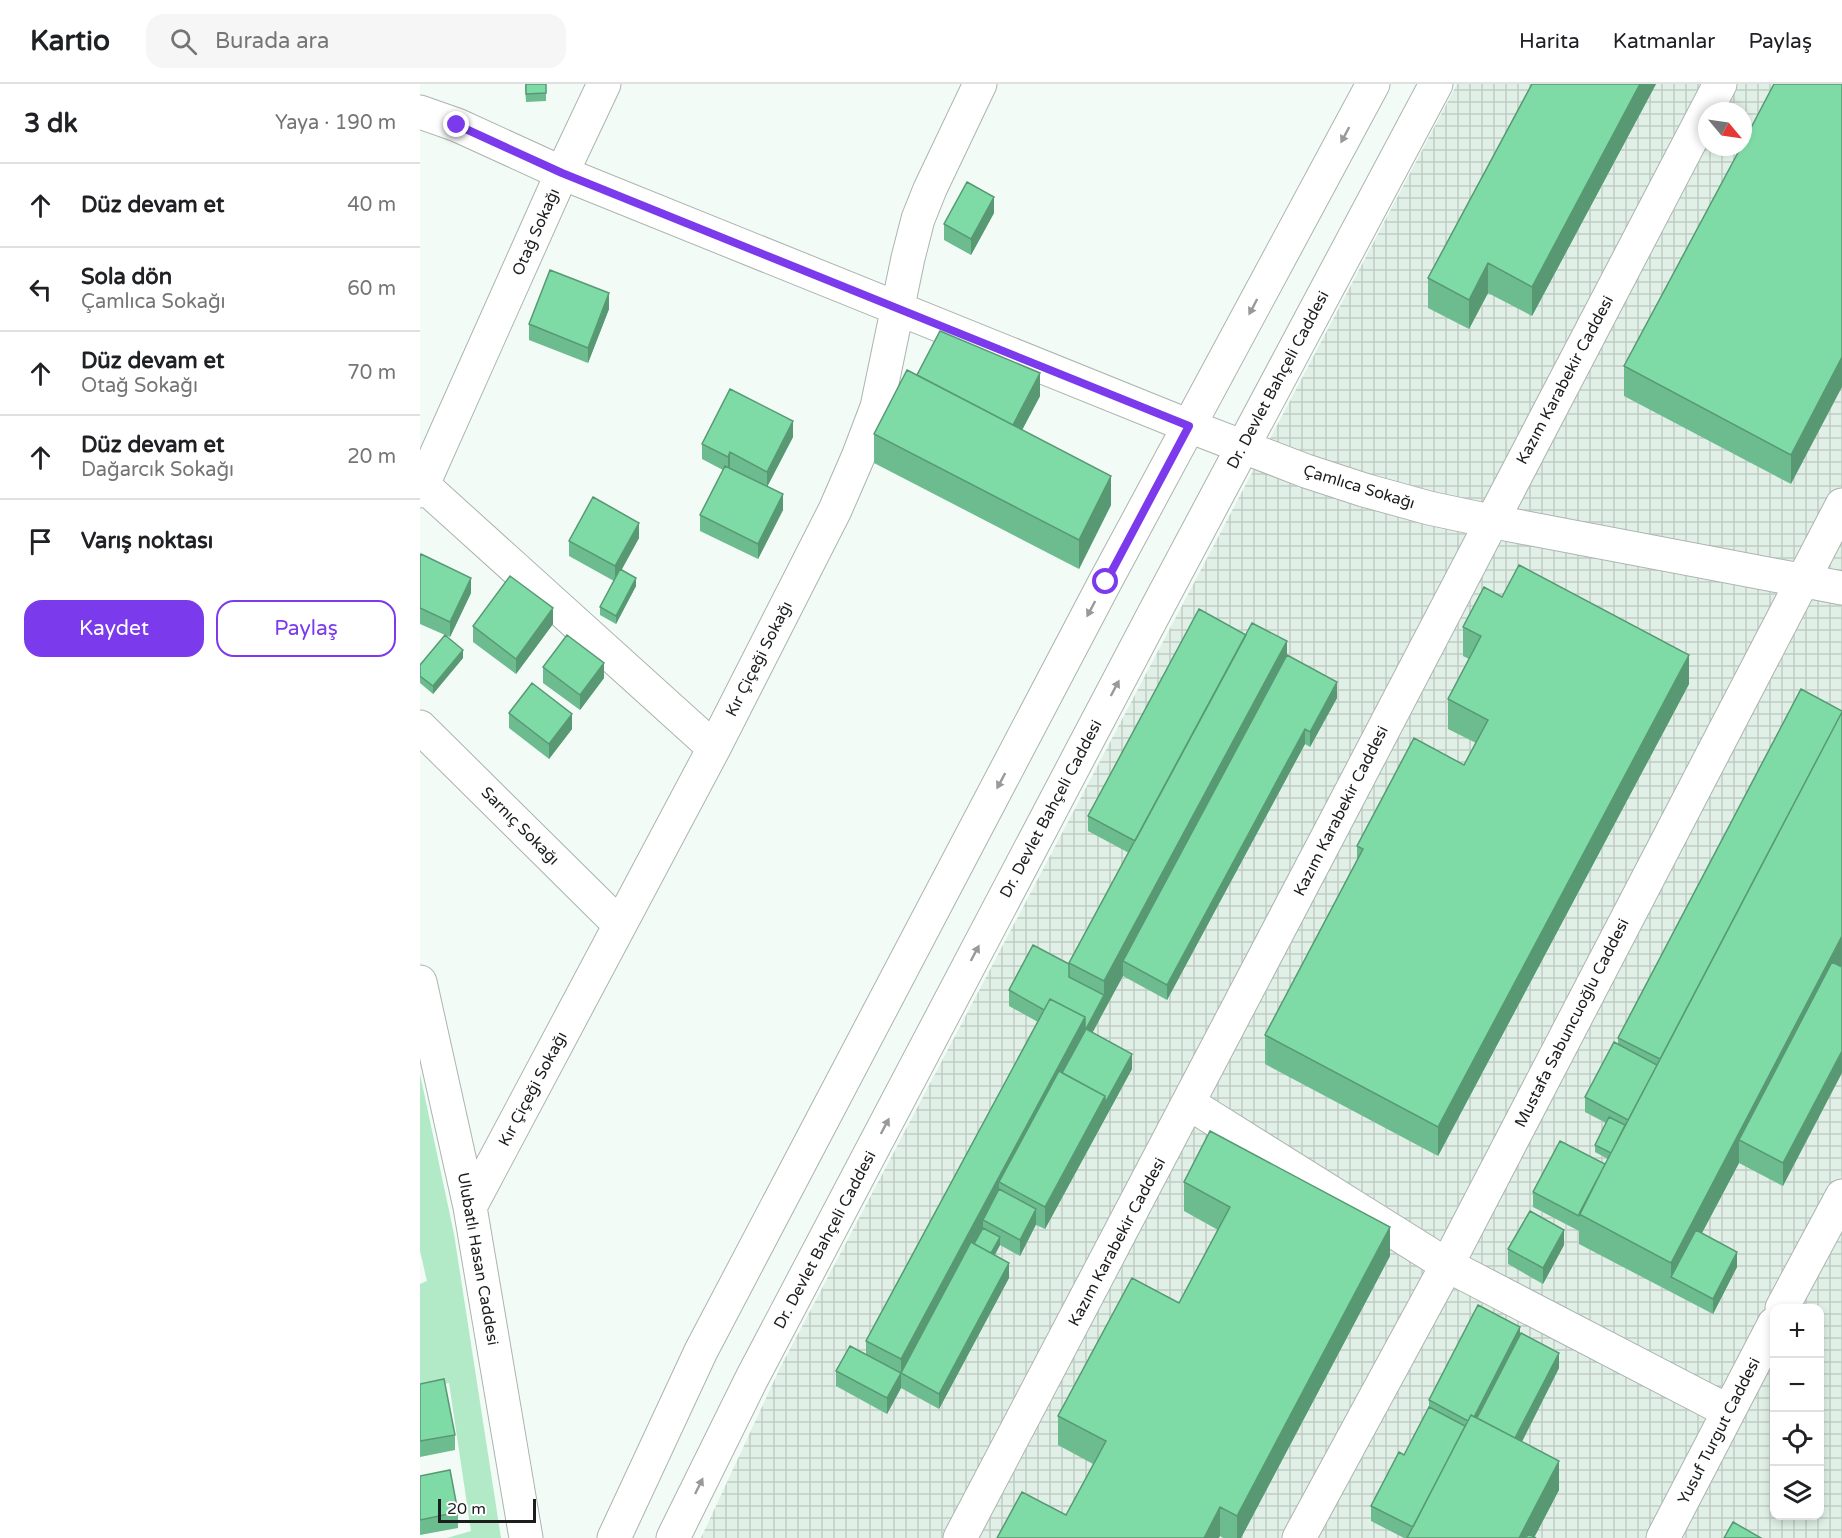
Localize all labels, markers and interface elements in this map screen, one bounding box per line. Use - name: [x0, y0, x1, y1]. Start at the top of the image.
- search box: [146, 14, 566, 68]
- text: Kartio: [30, 24, 110, 58]
- icon: search: [167, 25, 200, 58]
- text: Burada ara: [215, 28, 329, 54]
- text: Harita: [1519, 29, 1580, 54]
- text: Katmanlar: [1613, 29, 1715, 54]
- text: Paylaş: [1748, 29, 1812, 54]
- north arrow: [1698, 102, 1752, 156]
- text: 3 dk: [24, 108, 78, 139]
- text: Yaya · 190 m: [275, 111, 396, 135]
- route end: [443, 111, 469, 137]
- one-way arrow: [1340, 127, 1350, 144]
- street label: Otağ Sokağı: [508, 185, 564, 279]
- icon: ahead: [24, 189, 57, 222]
- text: Düz devam et: [81, 192, 224, 218]
- text: 40 m: [347, 193, 396, 217]
- text: Sola dön: [81, 264, 172, 290]
- icon: left: [24, 273, 57, 306]
- text: 60 m: [347, 277, 396, 301]
- street label: Dr. Devlet Bahçeli Caddesi: [1222, 288, 1334, 472]
- text: Çamlıca Sokağı: [81, 290, 226, 314]
- street label: Kazım Karabekir Caddesi: [1512, 292, 1618, 468]
- one-way arrow: [1248, 299, 1258, 316]
- text: Düz devam et: [81, 348, 224, 374]
- icon: ahead: [24, 357, 57, 390]
- text: 70 m: [347, 361, 396, 385]
- text: Otağ Sokağı: [81, 374, 198, 398]
- text: Düz devam et: [81, 432, 224, 458]
- icon: ahead: [24, 441, 57, 474]
- text: 20 m: [347, 445, 396, 469]
- text: Dağarcık Sokağı: [81, 458, 234, 482]
- street label: Çamlıca Sokağı: [1301, 461, 1417, 513]
- icon: arrive: [24, 525, 57, 558]
- text: Varış noktası: [81, 528, 213, 554]
- route start: [1092, 568, 1118, 594]
- street label: Kır Çiçeği Sokağı: [721, 598, 797, 720]
- button: Kaydet: [24, 600, 204, 657]
- button: Paylaş: [216, 600, 396, 657]
- one-way arrow: [1087, 600, 1097, 618]
- one-way arrow: [1110, 679, 1120, 696]
- street label: Dr. Devlet Bahçeli Caddesi: [995, 717, 1107, 901]
- street label: Kazım Karabekir Caddesi: [1289, 722, 1393, 900]
- one-way arrow: [996, 773, 1006, 790]
- street label: Sarnıç Sokağı: [477, 783, 563, 869]
- street label: Mustafa Sabuncuoğlu Caddesi: [1510, 915, 1634, 1131]
- one-way arrow: [970, 945, 980, 962]
- street label: Kır Çiçeği Sokağı: [494, 1028, 572, 1150]
- one-way arrow: [880, 1117, 890, 1134]
- street label: Dr. Devlet Bahçeli Caddesi: [769, 1148, 881, 1332]
- street label: Kazım Karabekir Caddesi: [1064, 1154, 1170, 1330]
- street label: Ulubatlı Hasan Caddesi: [453, 1171, 503, 1347]
- map controls: [1770, 1304, 1824, 1520]
- button: +: [1770, 1304, 1824, 1358]
- street label: Yusuf Turgut Caddesi: [1673, 1354, 1765, 1508]
- button: −: [1770, 1358, 1824, 1412]
- button: locate: [1770, 1412, 1824, 1466]
- button: layers: [1770, 1466, 1824, 1520]
- one-way arrow: [694, 1477, 703, 1494]
- scale bar: [438, 1496, 536, 1524]
- text: 20 m: [447, 1499, 486, 1519]

